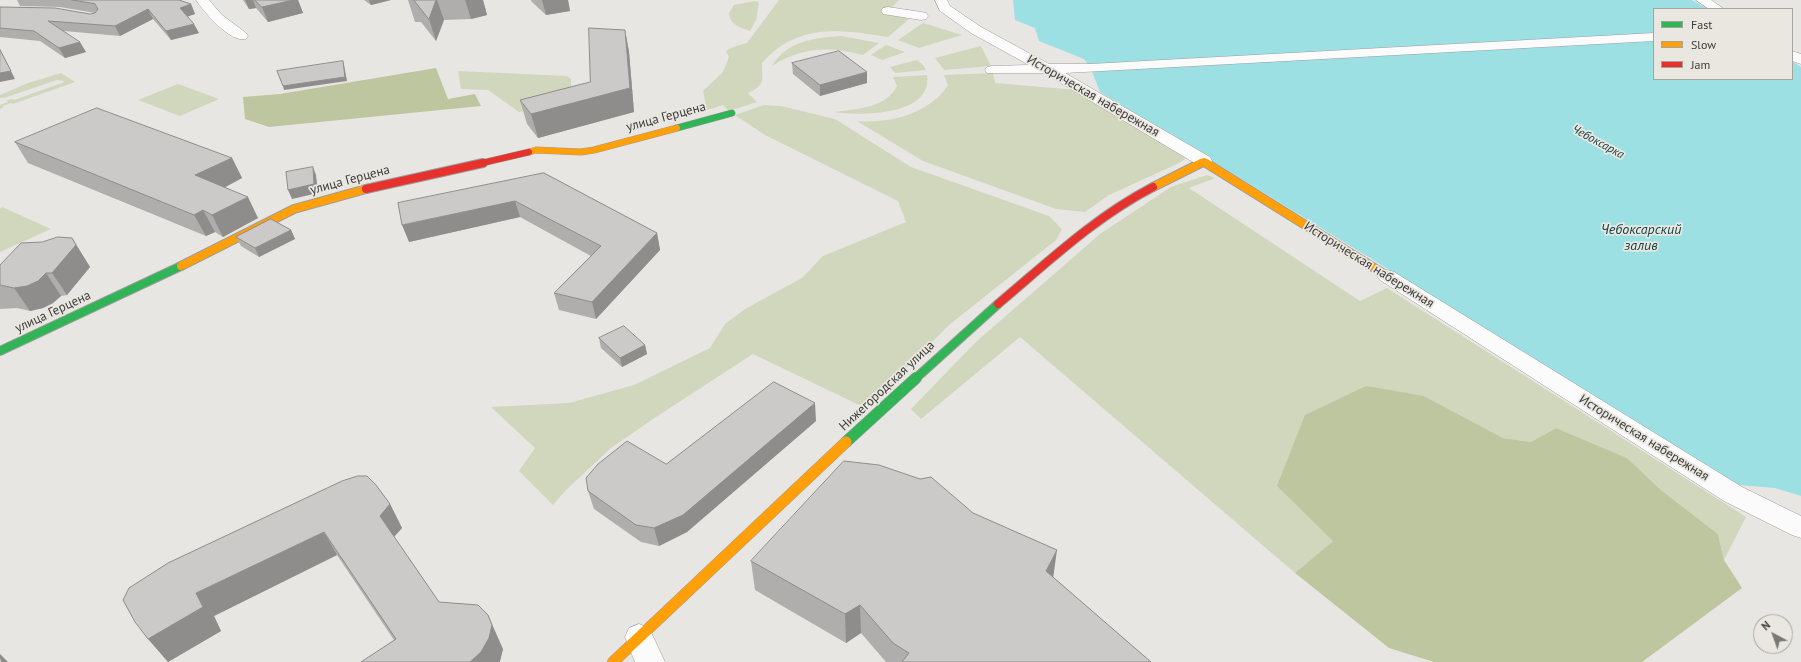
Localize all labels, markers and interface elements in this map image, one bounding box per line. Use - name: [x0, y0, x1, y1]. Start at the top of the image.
- legend: [1653, 8, 1793, 80]
- text: Fast: [1691, 17, 1712, 32]
- text: Slow: [1691, 37, 1716, 52]
- street label: Историческая набережная: [1024, 52, 1162, 140]
- text: Jam: [1691, 57, 1710, 72]
- street label: улица Герцена: [625, 99, 707, 135]
- water label: Чебоксарка: [1569, 122, 1627, 162]
- street label: улица Герцена: [309, 162, 391, 198]
- street label: Историческая набережная: [1301, 219, 1437, 311]
- water label: Чебоксарский залив: [1601, 222, 1681, 254]
- street label: улица Герцена: [13, 288, 93, 336]
- street label: Нижегородская улица: [836, 338, 938, 434]
- street label: Историческая набережная: [1576, 392, 1712, 484]
- north arrow: [1753, 614, 1793, 654]
- text: N: [1758, 618, 1773, 633]

